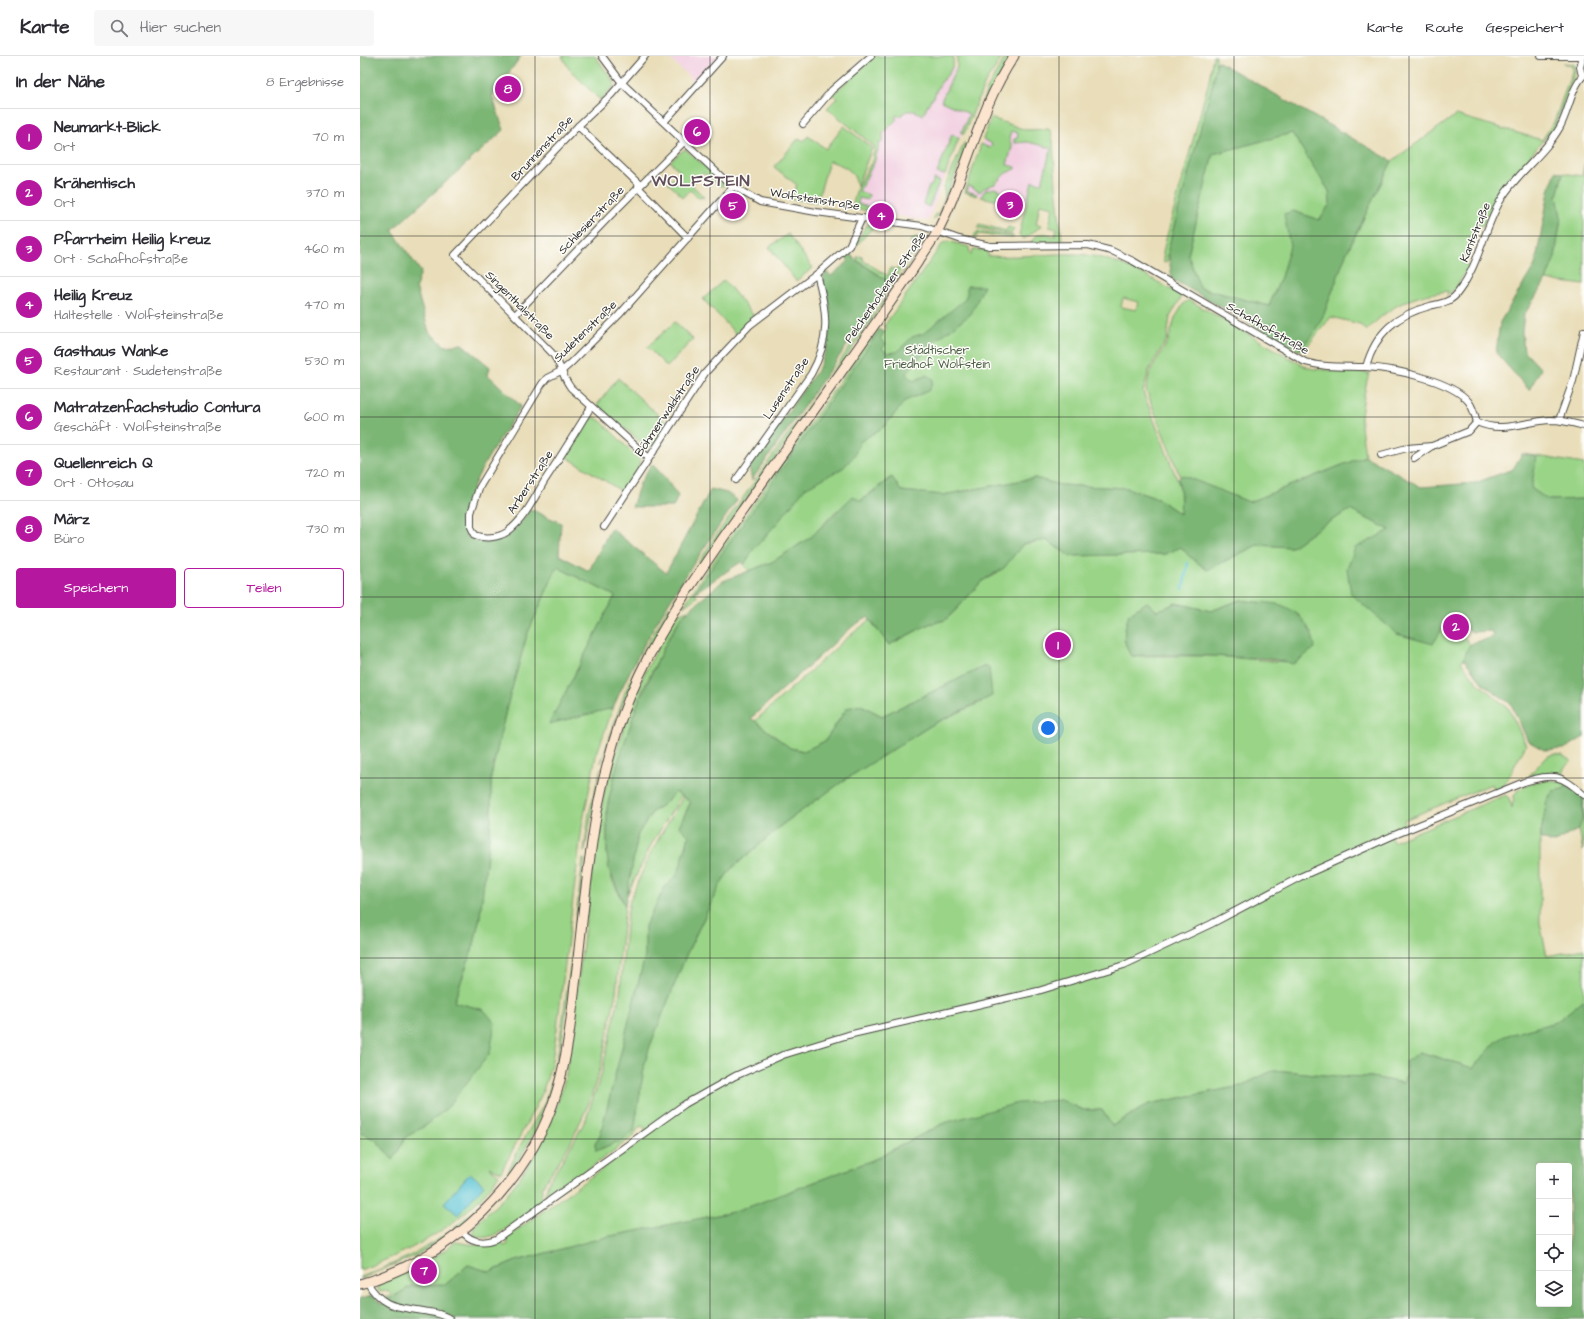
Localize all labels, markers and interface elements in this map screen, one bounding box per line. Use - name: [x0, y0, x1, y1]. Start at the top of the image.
- search box: [94, 10, 374, 46]
- text: Karte: [20, 14, 70, 41]
- icon: search: [108, 17, 130, 39]
- text: Hier suchen: [140, 17, 221, 38]
- text: Karte: [1367, 18, 1403, 38]
- text: Route: [1425, 18, 1463, 38]
- text: Gespeichert: [1485, 18, 1564, 38]
- text: In der Nähe: [16, 70, 105, 94]
- text: 8 Ergebnisse: [266, 73, 344, 91]
- pin: 8: [495, 74, 521, 104]
- street label: Brunnenstraße: [507, 111, 578, 185]
- text: Neumarkt-Blick: [54, 117, 161, 138]
- pin: 6: [684, 117, 710, 147]
- text: 1: [28, 128, 30, 146]
- text: 70 m: [312, 128, 344, 146]
- text: Ort: [54, 138, 75, 156]
- district label: WOLFSTEIN: [650, 170, 751, 192]
- text: Krähentisch: [54, 173, 135, 194]
- street label: Schlesierstraße: [554, 182, 629, 258]
- text: 2: [25, 184, 33, 202]
- text: 370 m: [306, 184, 344, 202]
- street label: Wolfsteinstraße: [769, 184, 862, 215]
- pin: 3: [997, 190, 1023, 220]
- pin: 5: [720, 191, 746, 221]
- text: Ort: [54, 194, 75, 212]
- street label: Kantstraße: [1456, 199, 1495, 265]
- pin: 4: [868, 201, 894, 231]
- street label: Pelchenhofener Straße: [840, 228, 931, 346]
- text: Pfarrheim Heilig kreuz: [54, 229, 211, 250]
- text: 3: [26, 240, 32, 258]
- text: 460 m: [303, 240, 344, 258]
- text: Ort · Schafhofstraße: [54, 250, 188, 268]
- street label: Singenthalstraße: [481, 267, 558, 345]
- text: Heilig Kreuz: [54, 285, 132, 306]
- text: 4: [25, 296, 33, 314]
- text: 470 m: [304, 296, 344, 314]
- street label: Sudetenstraße: [550, 296, 621, 366]
- street label: Schafhofstraße: [1223, 298, 1313, 359]
- text: Haltestelle · Wolfsteinstraße: [54, 306, 223, 324]
- text: Gasthaus Wanke: [54, 341, 168, 362]
- park label: Städtischer Friedhof Wolfstein: [884, 342, 990, 373]
- text: 5: [24, 352, 34, 370]
- text: 530 m: [305, 352, 344, 370]
- street label: Lusenstraße: [759, 353, 814, 423]
- text: Restaurant · Sudetenstraße: [54, 362, 222, 380]
- street label: Böhmerwaldstraße: [631, 362, 704, 460]
- text: Matratzenfachstudio Contura: [54, 397, 260, 418]
- text: 6: [25, 408, 33, 426]
- text: 600 m: [304, 408, 344, 426]
- text: Geschäft · Wolfsteinstraße: [54, 418, 221, 436]
- street label: Arberstraße: [503, 447, 558, 517]
- text: Quellenreich Q: [54, 453, 153, 474]
- text: 7: [25, 464, 33, 482]
- text: 720 m: [305, 464, 344, 482]
- text: Ort · Ottosau: [54, 474, 134, 492]
- text: März: [54, 509, 90, 530]
- text: 8: [25, 520, 33, 538]
- text: 730 m: [306, 520, 344, 538]
- text: Büro: [54, 530, 84, 548]
- button: Speichern: [16, 568, 176, 608]
- button: Teilen: [184, 568, 344, 608]
- pin: 2: [1443, 612, 1469, 642]
- pin: 1: [1045, 630, 1071, 660]
- your location: [1038, 718, 1058, 738]
- map controls: [1536, 1163, 1572, 1307]
- button: +: [1536, 1163, 1572, 1199]
- button: −: [1536, 1199, 1572, 1235]
- button: locate: [1536, 1235, 1572, 1271]
- pin: 7: [411, 1256, 437, 1286]
- button: layers: [1536, 1271, 1572, 1307]

